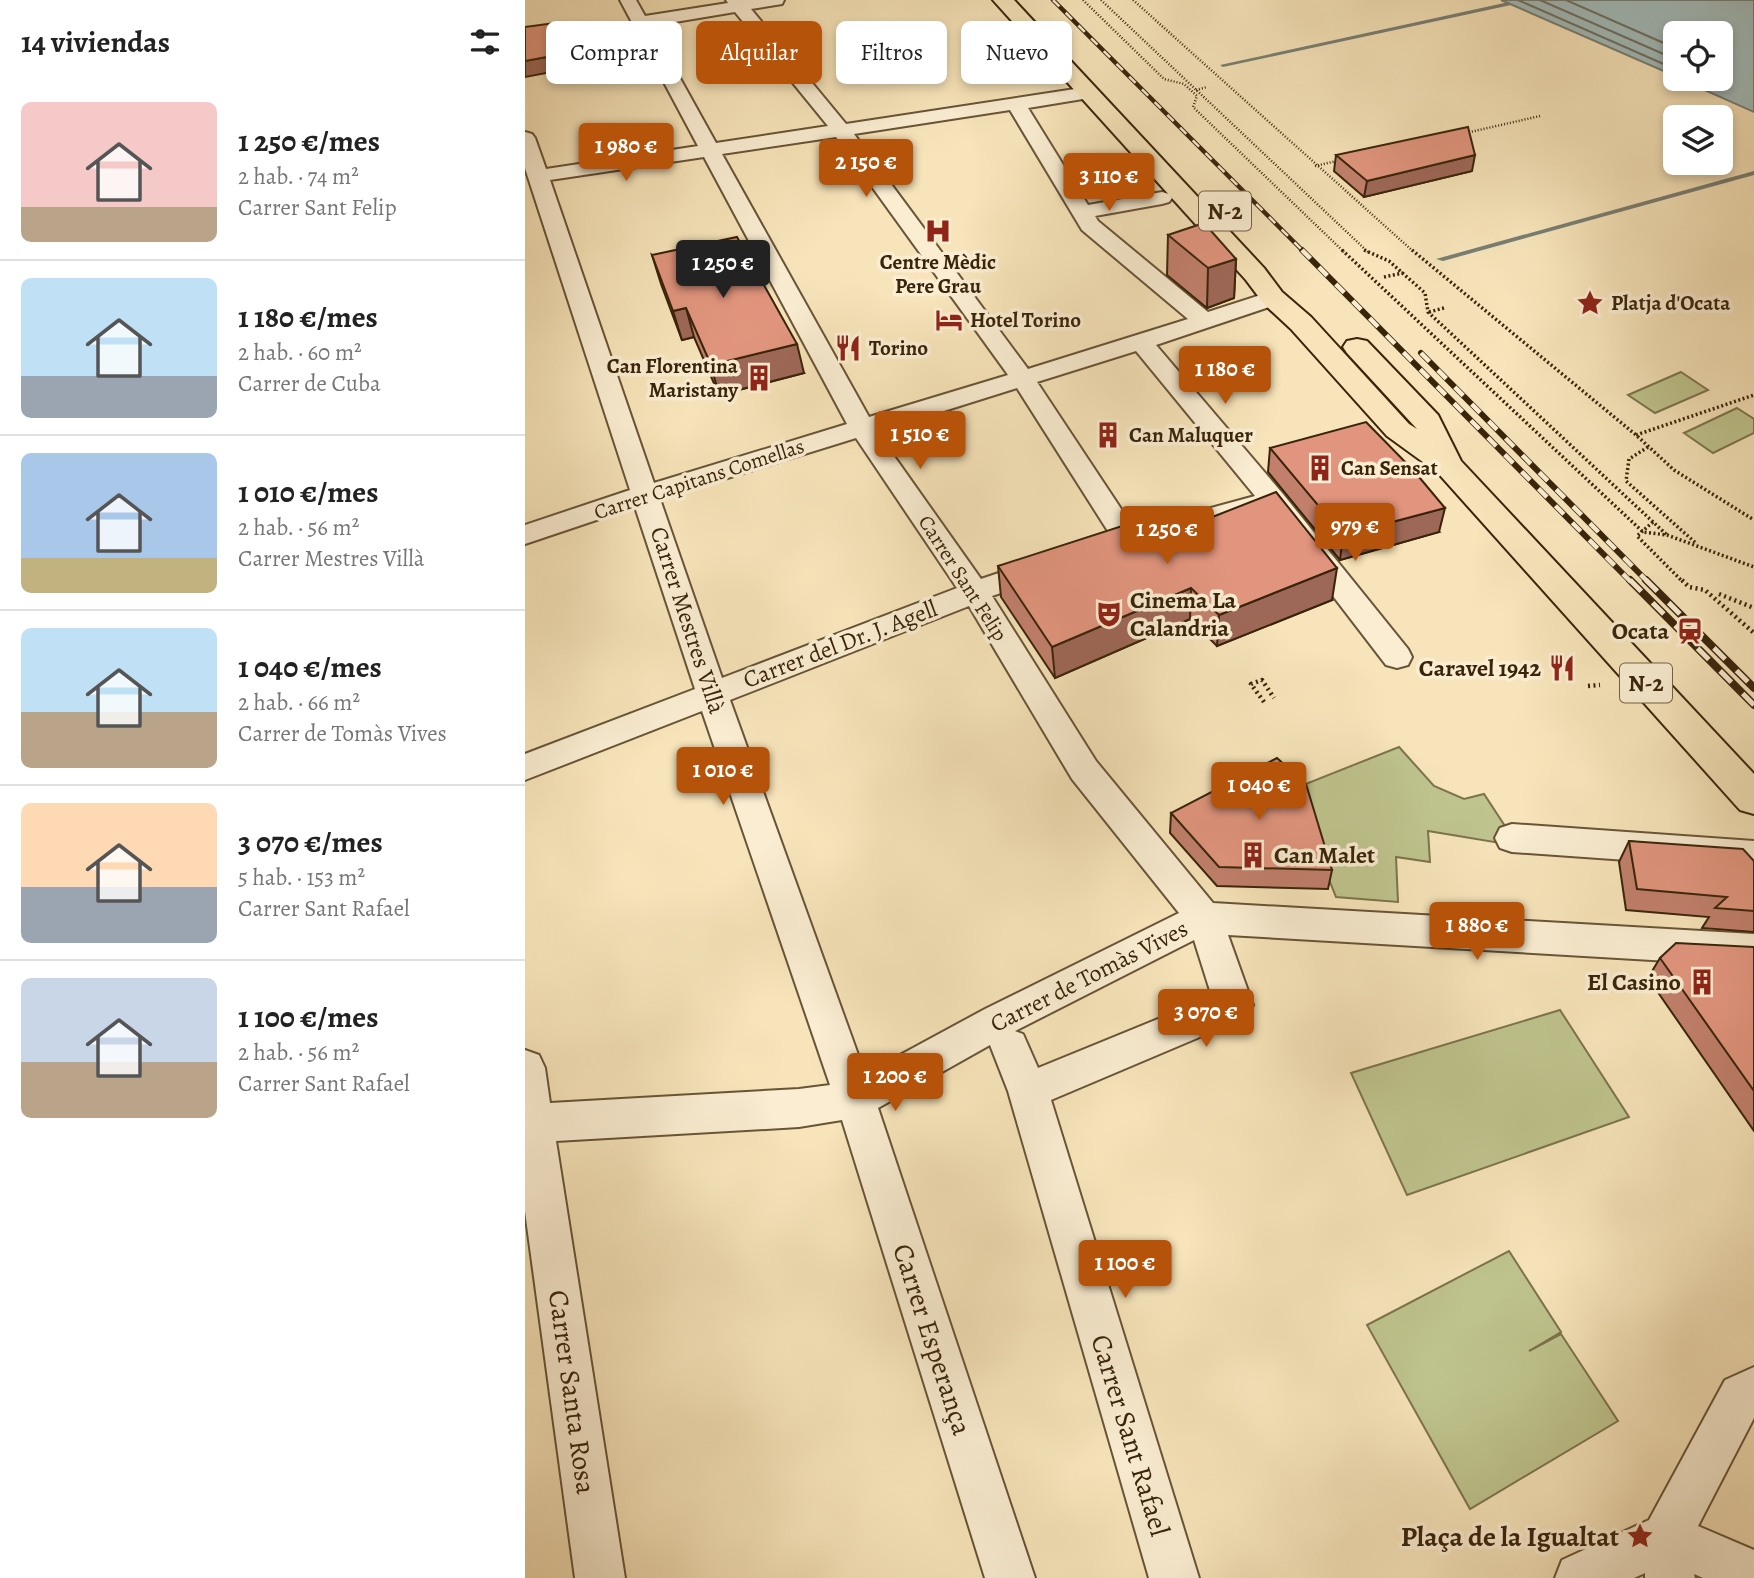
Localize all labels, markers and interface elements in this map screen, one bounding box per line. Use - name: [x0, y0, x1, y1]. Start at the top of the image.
- chip: Comprar: [546, 21, 682, 84]
- chip: Alquilar: [696, 21, 822, 84]
- chip: Filtros: [836, 21, 947, 84]
- chip: Nuevo: [961, 21, 1072, 84]
- map controls: [1663, 21, 1733, 175]
- button: locate: [1663, 21, 1733, 91]
- text: 14 viviendas: [21, 22, 170, 62]
- icon: filters: [466, 23, 504, 61]
- button: layers: [1663, 105, 1733, 175]
- text: 1 250 €/mes: [238, 121, 380, 161]
- pin: 1 980 €: [561, 124, 691, 183]
- icon: home: [77, 130, 161, 214]
- text: 1 980 €: [595, 130, 657, 161]
- pin: 2 150 €: [801, 140, 931, 199]
- text: 2 150 €: [835, 146, 897, 177]
- pin: 3 110 €: [1044, 154, 1174, 213]
- text: 3 110 €: [1079, 160, 1139, 191]
- text: 2 hab. · 74 m²: [238, 161, 359, 192]
- text: Carrer Sant Felip: [238, 192, 397, 223]
- road number: N-2: [1199, 192, 1251, 230]
- hospital icon: Centre Mèdic Pere Grau: [923, 216, 953, 246]
- pin: 1 250 €: [658, 240, 788, 300]
- text: 1 250 €: [692, 247, 754, 278]
- place label: Centre Mèdic Pere Grau: [880, 248, 996, 300]
- place icon: Platja d'Ocata: [1575, 288, 1605, 318]
- place label: Platja d'Ocata: [1611, 289, 1731, 317]
- text: 1 180 €/mes: [238, 297, 378, 337]
- hotel icon: Hotel Torino: [934, 305, 964, 335]
- icon: home: [77, 306, 161, 390]
- place label: Hotel Torino: [970, 306, 1081, 334]
- restaurant icon: Torino: [833, 333, 863, 363]
- place label: Torino: [869, 334, 928, 362]
- text: 2 hab. · 60 m²: [238, 337, 362, 368]
- pin: 1 180 €: [1160, 346, 1290, 406]
- place label: Can Florentina Maristany: [607, 352, 739, 404]
- text: 1 180 €: [1195, 353, 1255, 384]
- building icon: Can Florentina Maristany: [744, 363, 774, 393]
- text: Carrer de Cuba: [238, 368, 381, 399]
- pin: 1 510 €: [855, 412, 985, 471]
- text: 1 510 €: [890, 418, 950, 449]
- building icon: Can Maluquer: [1093, 420, 1123, 450]
- place label: Can Maluquer: [1129, 421, 1253, 449]
- street label: Carrer Capitans Comellas: [590, 432, 808, 526]
- building icon: Can Sensat: [1305, 453, 1335, 483]
- place label: Can Sensat: [1341, 454, 1438, 482]
- text: 1 010 €/mes: [238, 472, 378, 512]
- icon: home: [77, 481, 161, 565]
- pin: 979 €: [1306, 504, 1404, 563]
- pin: 1 250 €: [1102, 506, 1232, 566]
- street label: Carrer Sant Felip: [912, 510, 1014, 646]
- text: 979 €: [1331, 510, 1379, 541]
- text: 2 hab. · 56 m²: [238, 512, 359, 543]
- text: 1 250 €: [1136, 513, 1198, 544]
- street label: Carrer Mestres Villà: [643, 522, 734, 718]
- text: Carrer Mestres Villà: [238, 543, 425, 574]
- place label: Cinema La Calandria: [1130, 584, 1237, 644]
- street label: Carrer del Dr. J. Agell: [738, 592, 942, 696]
- theatre icon: Cinema La Calandria: [1094, 599, 1124, 629]
- place label: Ocata: [1612, 615, 1669, 647]
- station icon: Ocata: [1675, 616, 1705, 646]
- text: 1 040 €/mes: [238, 647, 382, 687]
- place label: Caravel 1942: [1419, 652, 1541, 684]
- restaurant icon: Caravel 1942: [1547, 653, 1577, 683]
- icon: home: [77, 656, 161, 740]
- road number: N-2: [1620, 664, 1672, 702]
- text: 2 hab. · 66 m²: [238, 687, 360, 718]
- text: Carrer de Tomàs Vives: [238, 718, 447, 749]
- pin: 1 010 €: [658, 748, 788, 807]
- text: 1 010 €: [693, 754, 753, 785]
- pin: 1 040 €: [1194, 762, 1324, 822]
- text: 1 040 €: [1227, 769, 1291, 800]
- text: 3 070 €/mes: [238, 822, 383, 862]
- icon: home: [77, 831, 161, 915]
- place label: Can Malet: [1274, 839, 1375, 871]
- building icon: Can Malet: [1238, 840, 1268, 870]
- text: 5 hab. · 153 m²: [238, 862, 365, 893]
- text: Carrer Sant Rafael: [238, 893, 410, 924]
- pin: 1 880 €: [1412, 902, 1542, 962]
- text: 1 880 €: [1445, 909, 1509, 940]
- street label: Carrer de Tomàs Vives: [985, 912, 1193, 1040]
- place label: El Casino: [1587, 966, 1681, 998]
- building icon: El Casino: [1687, 967, 1717, 997]
- pin: 3 070 €: [1141, 990, 1271, 1049]
- text: 3 070 €: [1174, 996, 1238, 1027]
- text: 1 100 €/mes: [238, 997, 378, 1037]
- icon: home: [77, 1006, 161, 1090]
- text: 2 hab. · 56 m²: [238, 1037, 359, 1068]
- pin: 1 200 €: [830, 1054, 960, 1113]
- text: 1 200 €: [863, 1060, 927, 1091]
- text: Carrer Sant Rafael: [238, 1068, 410, 1099]
- street label: Carrer Esperança: [883, 1239, 981, 1440]
- pin: 1 100 €: [1060, 1240, 1190, 1300]
- text: 1 100 €: [1095, 1247, 1155, 1278]
- street label: Carrer Santa Rosa: [539, 1288, 605, 1497]
- street label: Carrer Sant Rafael: [1081, 1330, 1179, 1541]
- place label: Plaça de la Igualtat: [1401, 1518, 1619, 1556]
- place icon: Plaça de la Igualtat: [1625, 1521, 1655, 1551]

